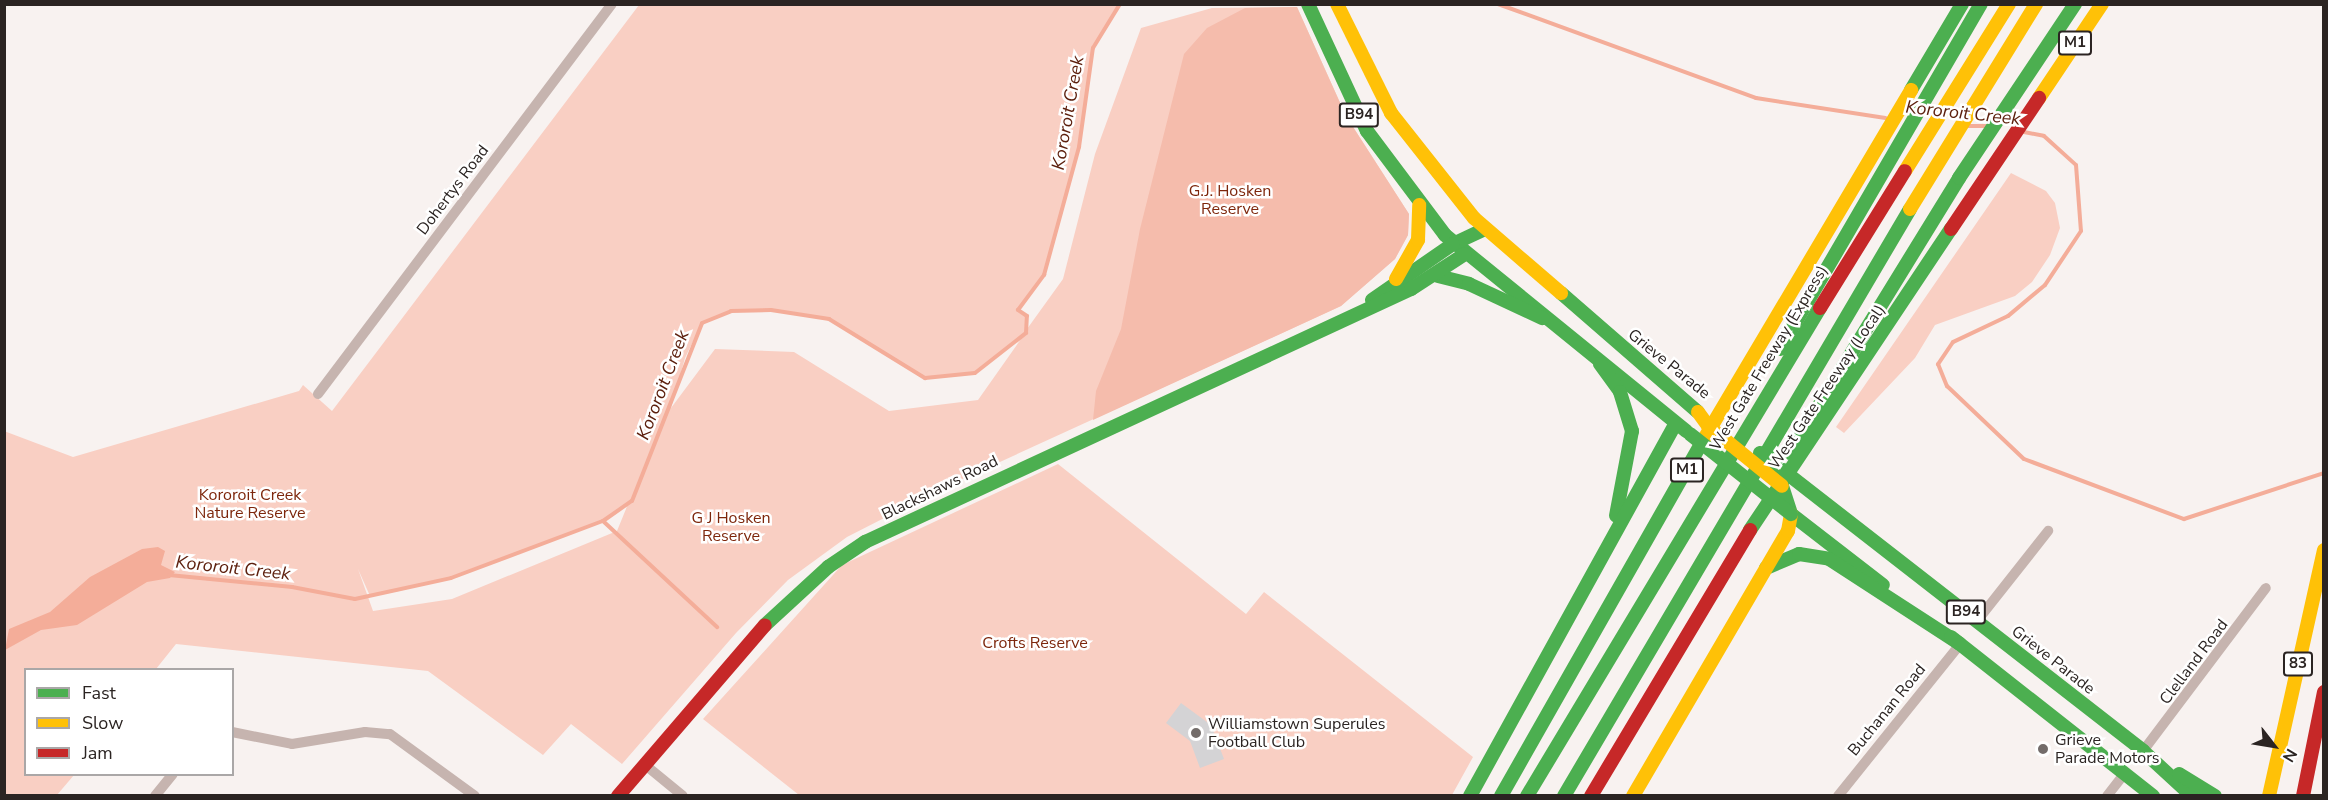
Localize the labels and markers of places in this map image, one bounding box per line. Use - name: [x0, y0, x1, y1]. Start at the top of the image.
- place label: Williamstown Superules Football Club: [1208, 714, 1385, 752]
- marker: Williamstown Superules Football Club: [1189, 726, 1203, 740]
- place label: Grieve Parade Motors: [2055, 730, 2160, 768]
- marker: Grieve Parade Motors: [2036, 742, 2050, 756]

